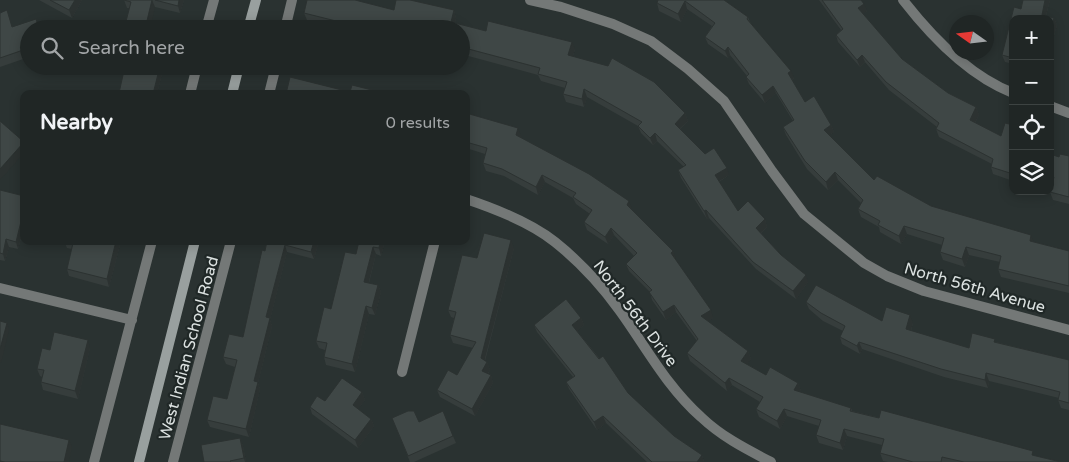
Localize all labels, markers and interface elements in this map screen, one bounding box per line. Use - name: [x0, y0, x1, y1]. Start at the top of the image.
- north arrow: [949, 15, 994, 60]
- map controls: [1009, 15, 1054, 195]
- button: +: [1009, 15, 1054, 60]
- search box: [20, 20, 470, 75]
- icon: search: [38, 34, 66, 62]
- text: Search here: [78, 37, 185, 59]
- button: −: [1009, 60, 1054, 105]
- button: locate: [1009, 105, 1054, 150]
- text: Nearby: [40, 110, 113, 135]
- text: 0 results: [386, 113, 450, 133]
- button: layers: [1009, 150, 1054, 195]
- street label: West Indian School Road: [155, 254, 223, 442]
- street label: North 56th Drive: [589, 256, 682, 371]
- street label: North 56th Avenue: [902, 258, 1048, 318]

